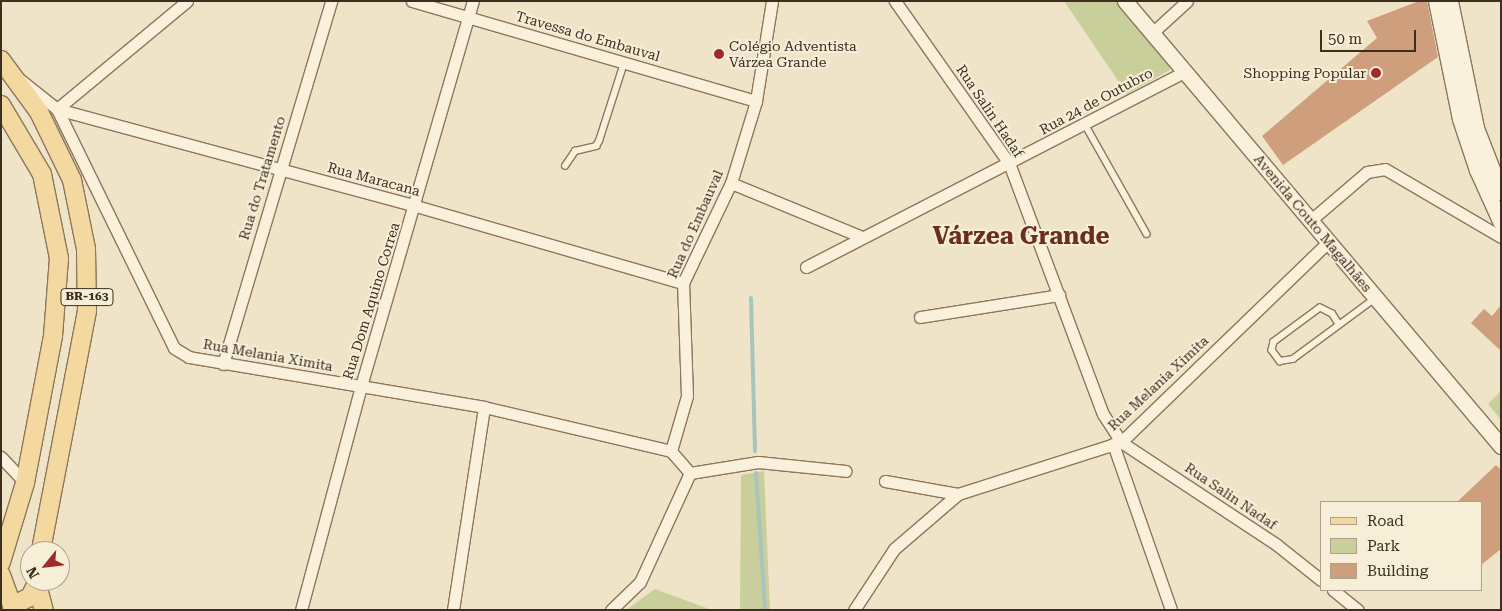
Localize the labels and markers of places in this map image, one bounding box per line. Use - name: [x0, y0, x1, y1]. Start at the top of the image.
- place label: Colégio Adventista Várzea Grande: [729, 38, 857, 70]
- marker: Colégio Adventista Várzea Grande: [713, 48, 725, 60]
- place label: Shopping Popular: [1243, 65, 1366, 81]
- marker: Shopping Popular: [1370, 67, 1382, 79]

